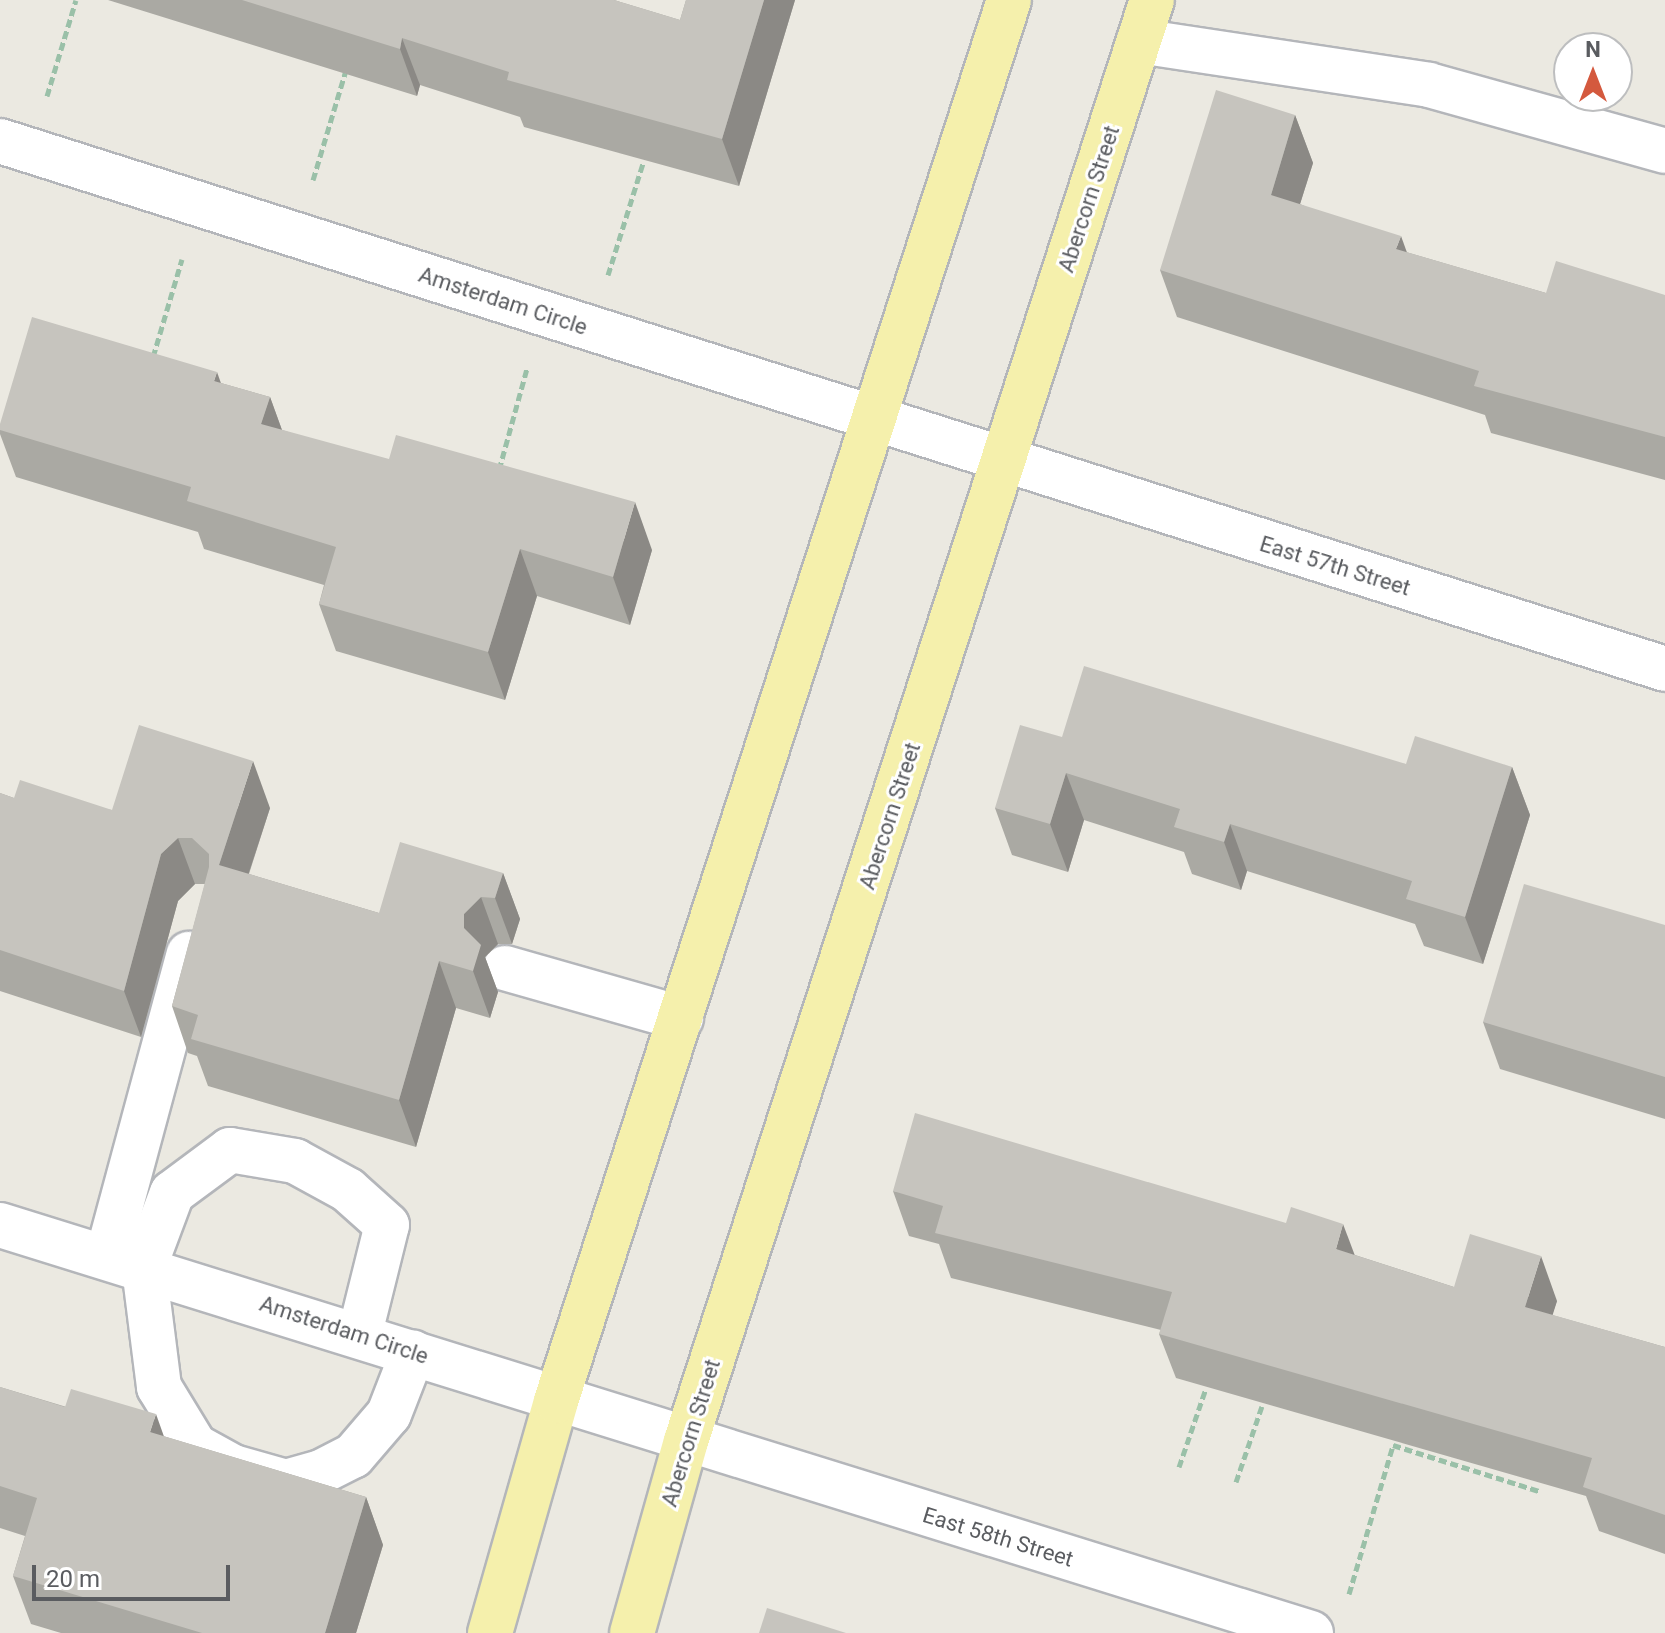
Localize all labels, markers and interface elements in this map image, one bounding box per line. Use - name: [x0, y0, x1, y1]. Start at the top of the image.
- north arrow: [1553, 32, 1633, 112]
- text: N: [1585, 37, 1601, 62]
- street label: Abercorn Street: [1053, 122, 1125, 276]
- street label: Amsterdam Circle: [415, 261, 591, 341]
- street label: East 57th Street: [1257, 531, 1413, 601]
- street label: Abercorn Street: [854, 739, 926, 893]
- street label: Amsterdam Circle: [256, 1290, 432, 1370]
- street label: Abercorn Street: [656, 1356, 726, 1510]
- street label: East 58th Street: [920, 1502, 1076, 1572]
- scale bar: [36, 1549, 234, 1599]
- text: 20 m: [46, 1565, 100, 1593]

